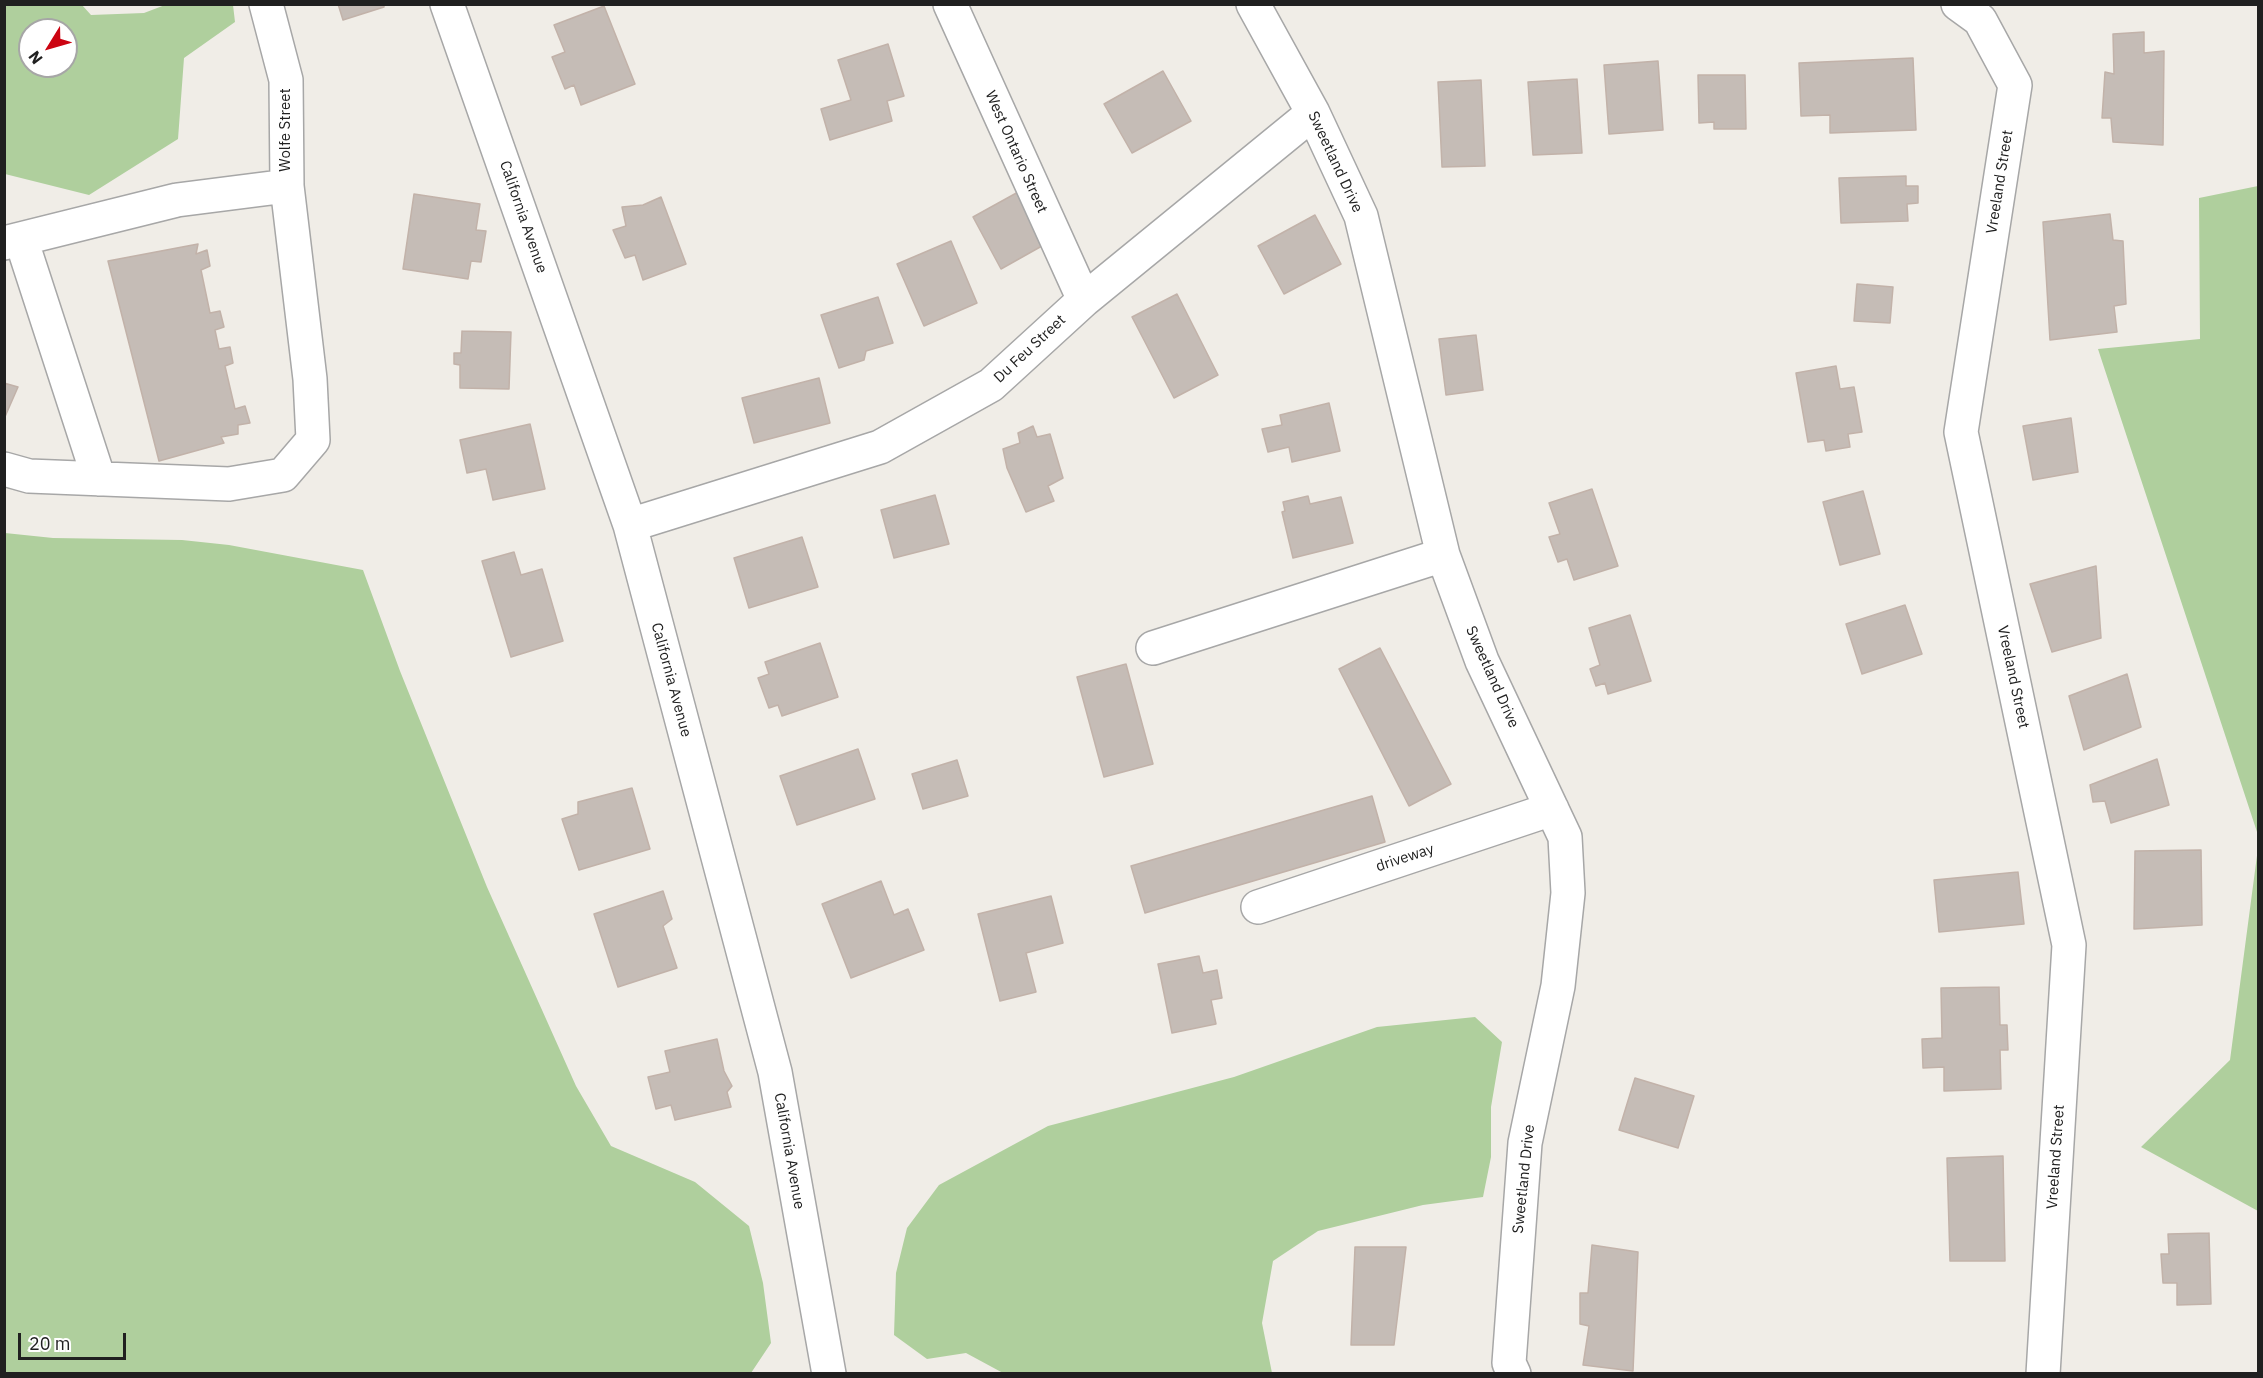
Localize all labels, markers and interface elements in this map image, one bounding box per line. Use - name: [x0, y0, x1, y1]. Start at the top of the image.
- north arrow: [18, 18, 78, 78]
- text: N: [24, 47, 47, 68]
- street label: Wolfe Street: [277, 88, 295, 172]
- street label: West Ontario Street: [981, 88, 1051, 216]
- street label: Sweetland Drive: [1304, 109, 1366, 215]
- street label: Vreeland Street: [1983, 129, 2017, 235]
- street label: California Avenue: [495, 158, 551, 276]
- street label: Du Feu Street: [990, 311, 1070, 387]
- street label: California Avenue: [647, 621, 695, 739]
- street label: Sweetland Drive: [1461, 623, 1523, 731]
- street label: Vreeland Street: [1993, 624, 2033, 730]
- street label: driveway: [1374, 840, 1436, 876]
- street label: California Avenue: [770, 1091, 808, 1211]
- street label: Vreeland Street: [2043, 1104, 2069, 1210]
- street label: Sweetland Drive: [1509, 1124, 1539, 1234]
- scale bar: [21, 1321, 129, 1359]
- text: 20 m: [29, 1332, 71, 1355]

